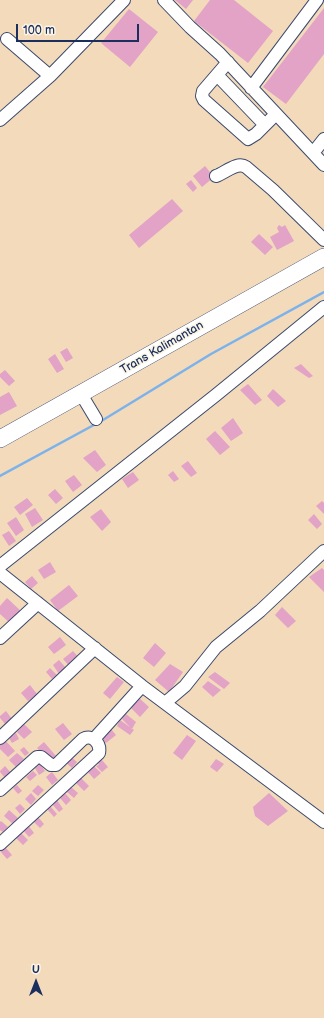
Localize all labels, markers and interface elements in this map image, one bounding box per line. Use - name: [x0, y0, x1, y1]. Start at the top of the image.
- scale bar: [18, 16, 141, 42]
- text: 100 m: [23, 23, 55, 38]
- street label: Trans Kalimantan: [118, 318, 206, 378]
- north arrow: [16, 962, 56, 1002]
- text: U: [32, 963, 40, 976]

